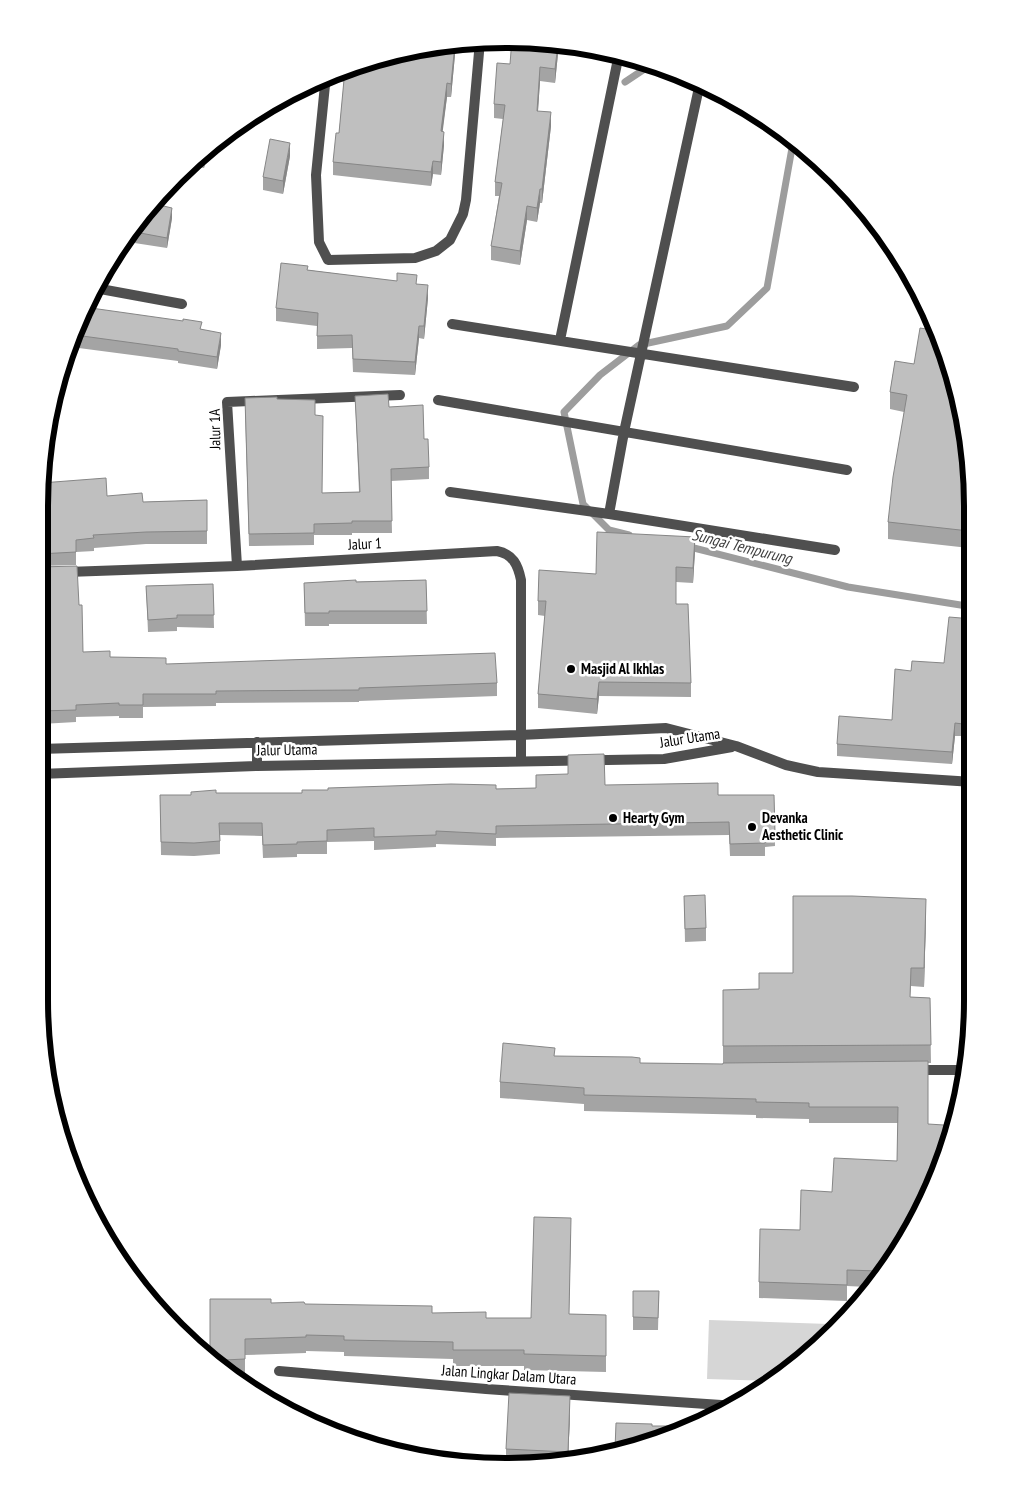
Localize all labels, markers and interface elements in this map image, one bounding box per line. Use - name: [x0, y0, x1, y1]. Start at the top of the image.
- street label: Jalur 1A: [205, 408, 224, 451]
- water label: Sungai Tempurung: [690, 524, 795, 568]
- street label: Jalur 1: [347, 533, 382, 554]
- place label: Masjid Al Ikhlas: [581, 659, 664, 678]
- marker: Masjid Al Ikhlas: [565, 663, 577, 675]
- street label: Jalur Utama: [658, 723, 721, 752]
- street label: Jalur Utama: [256, 739, 317, 760]
- place label: Hearty Gym: [623, 808, 684, 827]
- place label: Devanka Aesthetic Clinic: [761, 808, 844, 844]
- marker: Hearty Gym: [607, 812, 619, 824]
- marker: Devanka Aesthetic Clinic: [746, 821, 758, 833]
- street label: Jalan Lingkar Dalam Utara: [440, 1360, 577, 1389]

